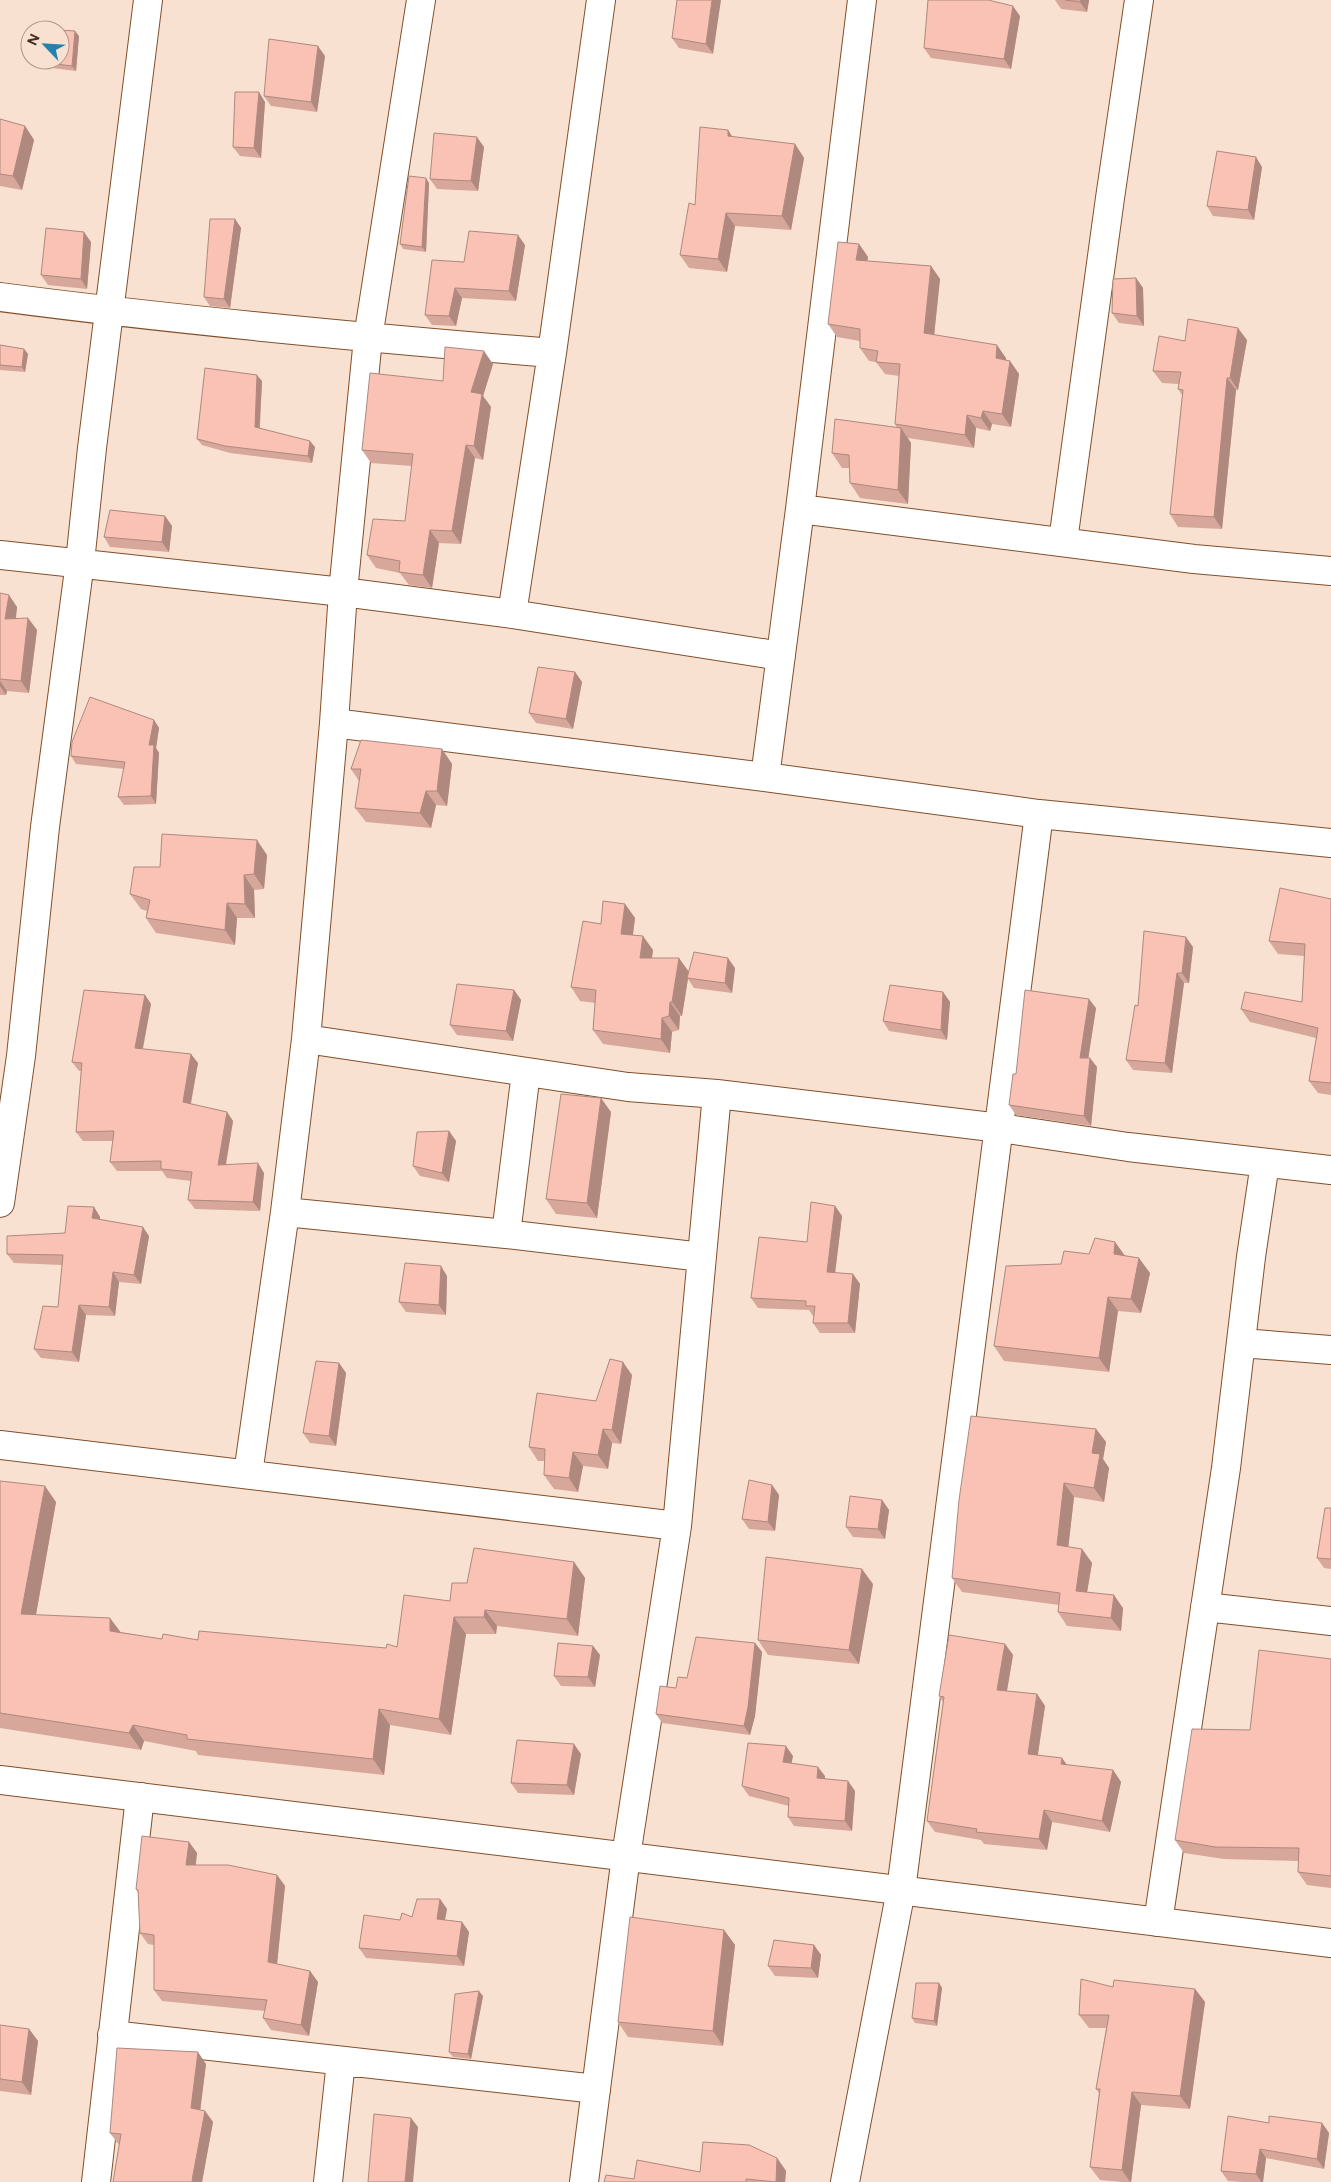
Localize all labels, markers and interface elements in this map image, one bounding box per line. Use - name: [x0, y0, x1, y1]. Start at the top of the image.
- north arrow: [20, 20, 70, 70]
- text: N: [24, 31, 44, 48]

